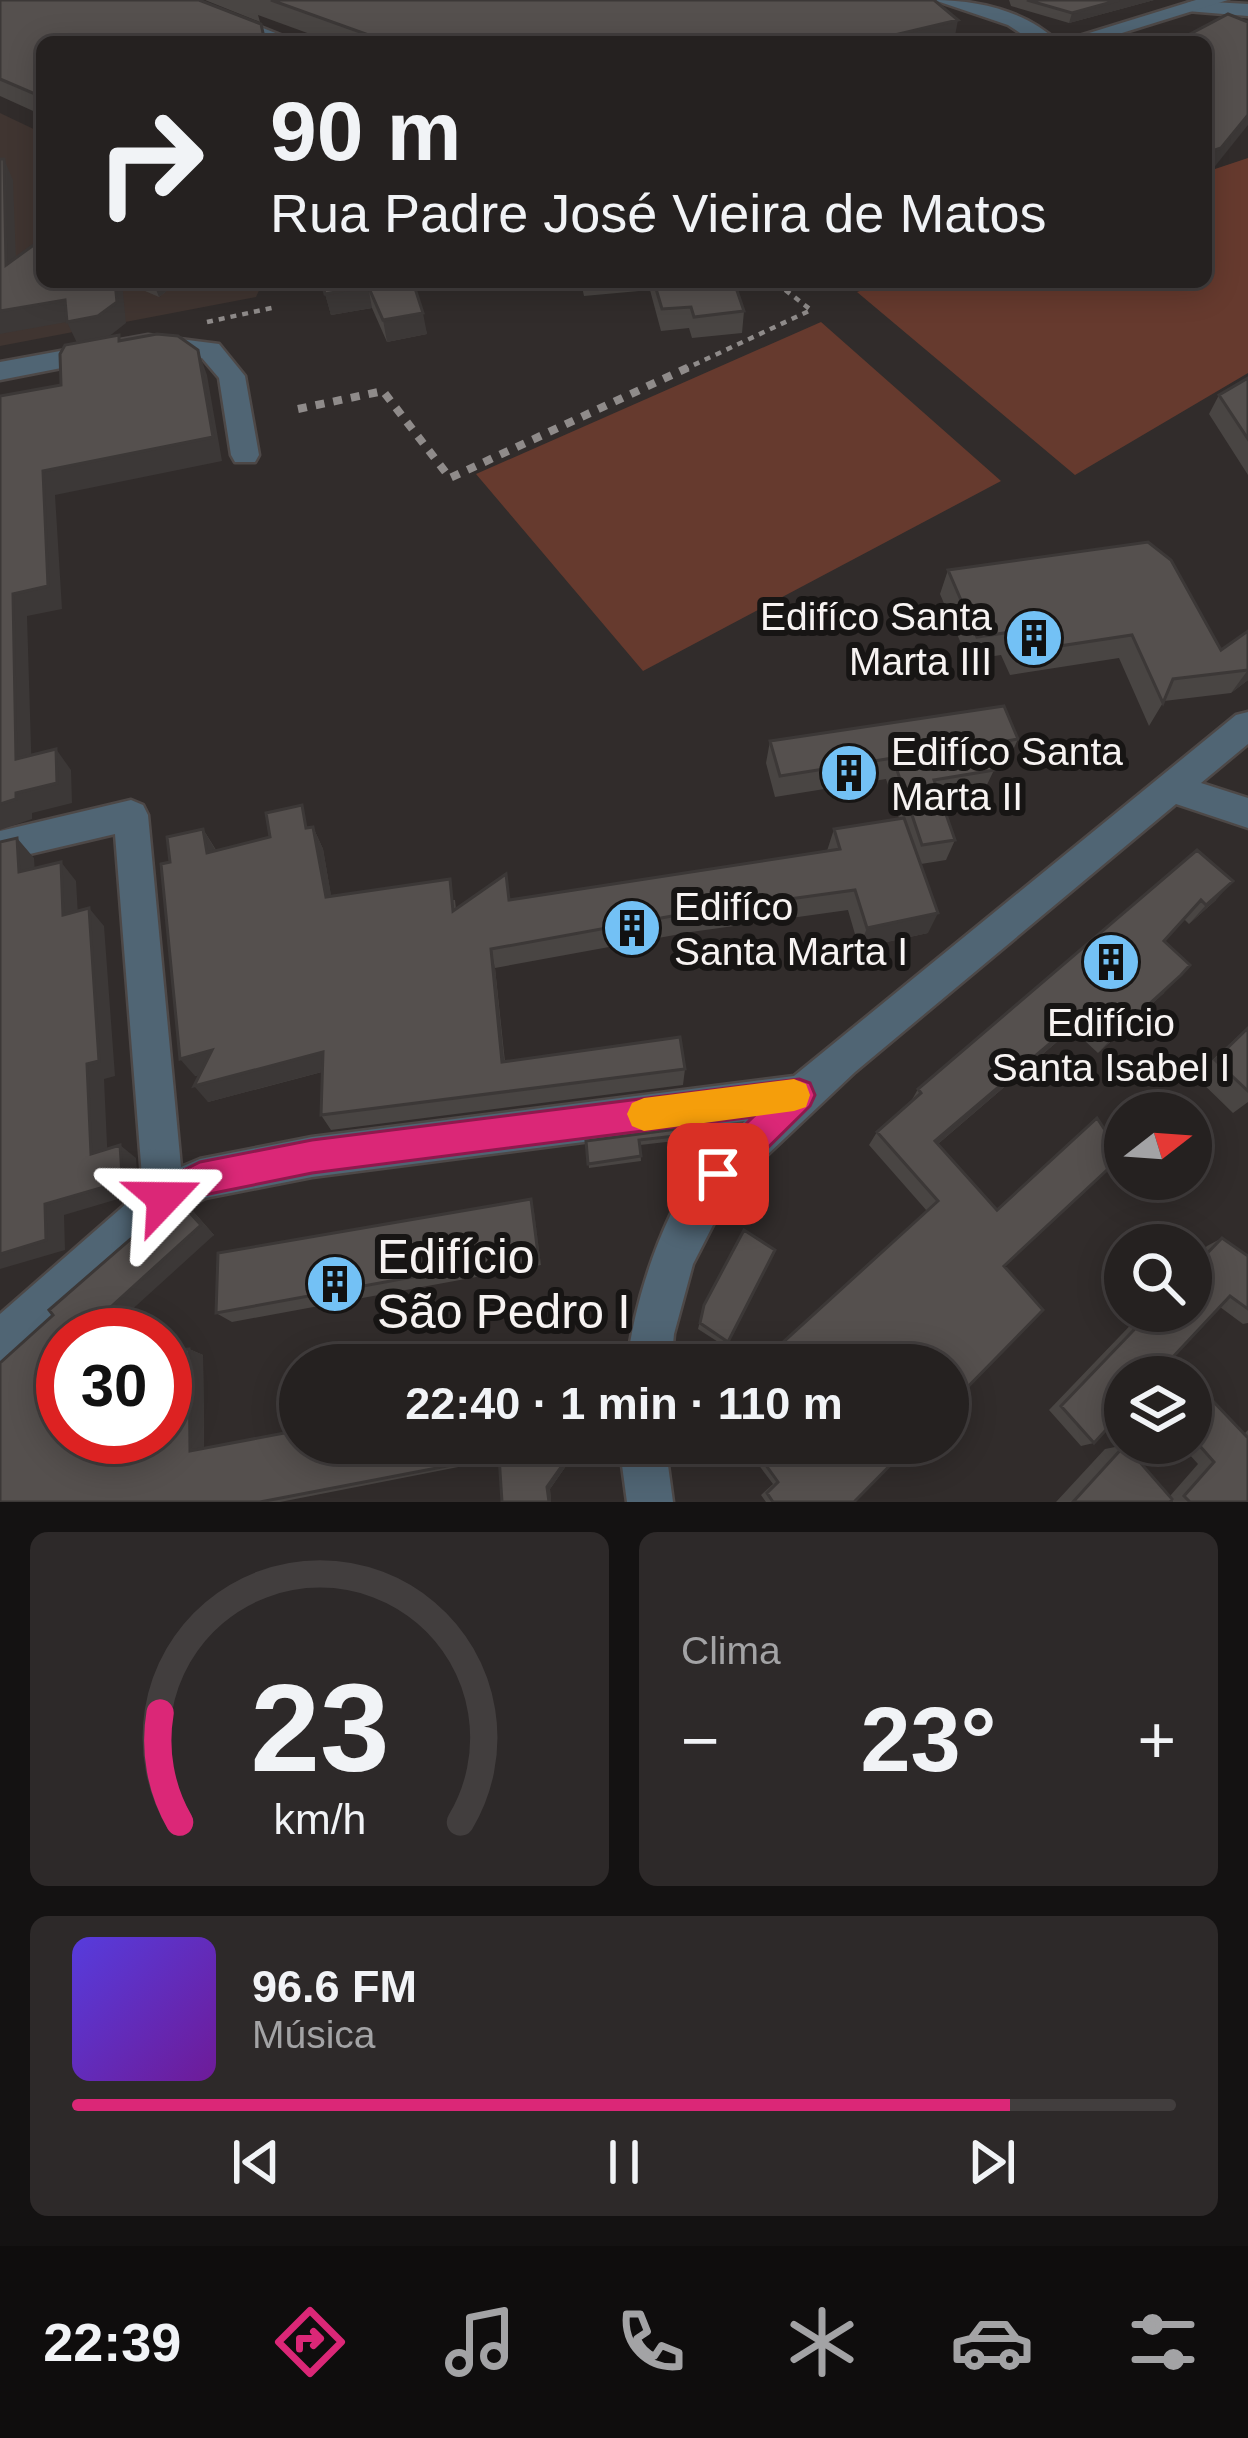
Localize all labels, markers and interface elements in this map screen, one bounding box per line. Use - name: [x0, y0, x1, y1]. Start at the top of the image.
- icon: right: [72, 84, 228, 240]
- text: 90 m: [270, 84, 461, 178]
- text: Rua Padre José Vieira de Matos: [270, 183, 1046, 243]
- place label: Edifíco Santa Marta III: [760, 595, 992, 683]
- building icon: Edifíco Santa Marta III: [1003, 607, 1065, 669]
- place label: Edifíco Santa Marta II: [891, 730, 1123, 818]
- building icon: Edifíco Santa Marta II: [818, 742, 880, 804]
- place label: Edifíco Santa Marta I: [674, 885, 908, 973]
- building icon: Edifíco Santa Marta I: [601, 897, 663, 959]
- building icon: Edifício Santa Isabel I: [1080, 931, 1142, 993]
- place label: Edifício Santa Isabel I: [992, 1001, 1230, 1089]
- north arrow: [1104, 1092, 1212, 1200]
- map controls: [1104, 1092, 1212, 1464]
- pin: [667, 1123, 769, 1225]
- position arrow: [101, 1135, 227, 1261]
- icon: arrive: [685, 1141, 751, 1207]
- button: search: [1104, 1224, 1212, 1332]
- place label: Edifício São Pedro I: [377, 1230, 631, 1338]
- building icon: Edifício São Pedro I: [304, 1253, 366, 1315]
- speed limit sign: 30: [36, 1308, 192, 1464]
- button: layers: [1104, 1356, 1212, 1464]
- text: 22:40 · 1 min · 110 m: [405, 1378, 843, 1429]
- text: Clima: [681, 1629, 781, 1672]
- text: 23: [250, 1658, 389, 1797]
- text: 23°: [860, 1690, 997, 1790]
- text: −: [681, 1703, 720, 1777]
- text: +: [1137, 1703, 1176, 1777]
- text: km/h: [273, 1795, 366, 1843]
- text: 96.6 FM: [252, 1961, 417, 2012]
- text: Música: [252, 2013, 376, 2056]
- icon: previous: [223, 2129, 289, 2195]
- icon: pause: [591, 2129, 657, 2195]
- icon: next: [959, 2129, 1025, 2195]
- icon: directions: [268, 2300, 352, 2384]
- icon: music: [438, 2300, 522, 2384]
- icon: phone: [609, 2300, 693, 2384]
- icon: climate: [780, 2300, 864, 2384]
- icon: car: [950, 2300, 1034, 2384]
- icon: filters: [1121, 2300, 1205, 2384]
- text: 22:39: [43, 2312, 181, 2372]

